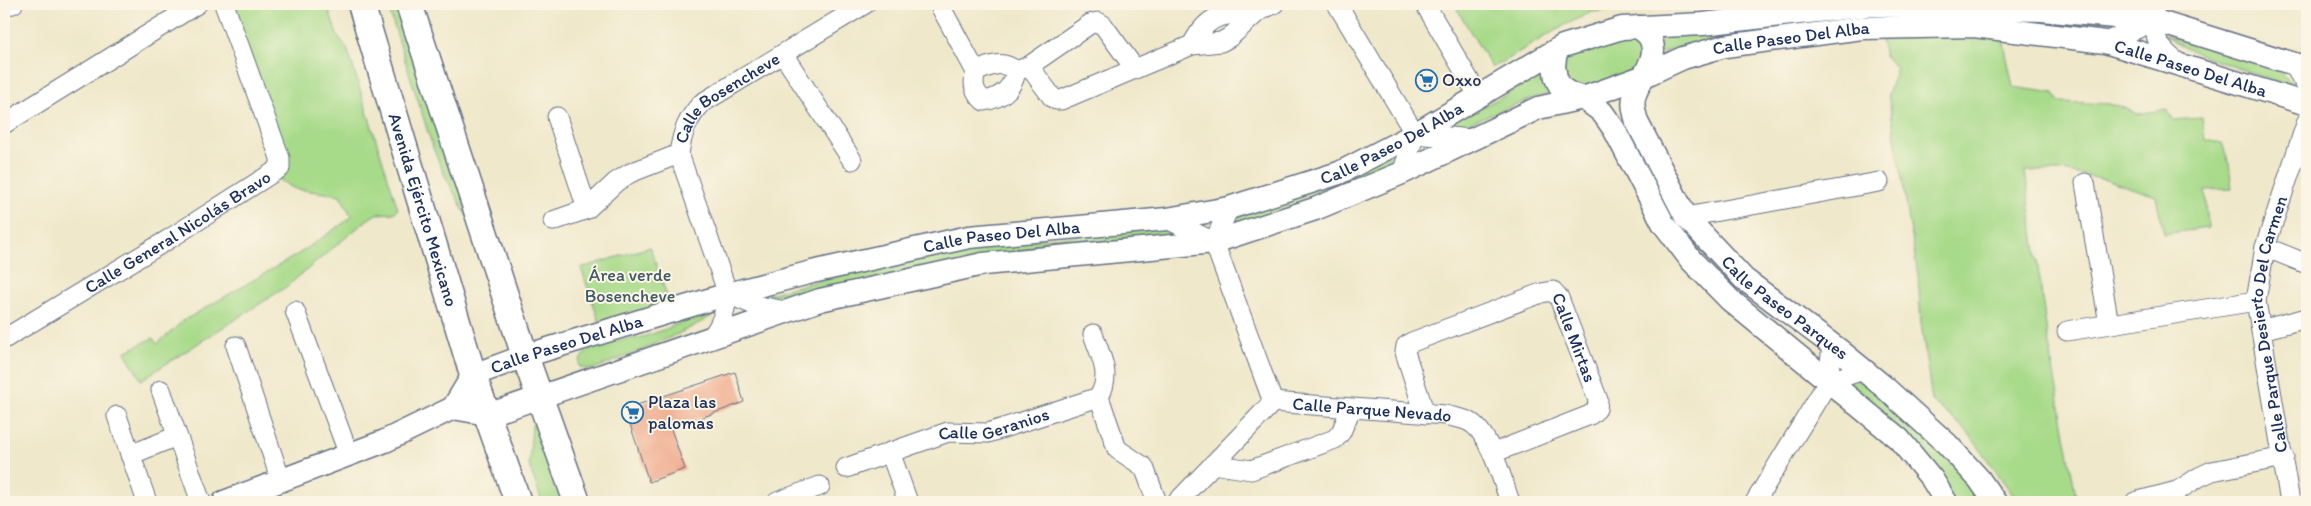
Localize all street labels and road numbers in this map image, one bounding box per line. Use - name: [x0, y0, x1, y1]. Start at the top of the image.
- street label: Calle Paseo Del Alba: [1710, 17, 1871, 60]
- street label: Calle Paseo Del Alba: [2112, 35, 2270, 102]
- street label: Calle Bosencheve: [670, 47, 784, 146]
- street label: Calle Paseo Del Alba: [1317, 97, 1468, 189]
- street label: Avenida Ejército Mexicano: [384, 110, 463, 309]
- street label: Calle General Nicolás Bravo: [81, 166, 275, 299]
- street label: Calle Parque Desierto Del Carmen: [2273, 194, 2295, 456]
- street label: Calle Paseo Del Alba: [921, 216, 1082, 258]
- street label: Calle Paseo Parques: [1717, 251, 1853, 364]
- street label: Calle Mirtas: [1547, 289, 1601, 385]
- street label: Calle Paseo Del Alba: [487, 309, 646, 379]
- street label: Calle Parque Nevado: [1292, 392, 1454, 427]
- street label: Calle Geranios: [935, 403, 1052, 446]

